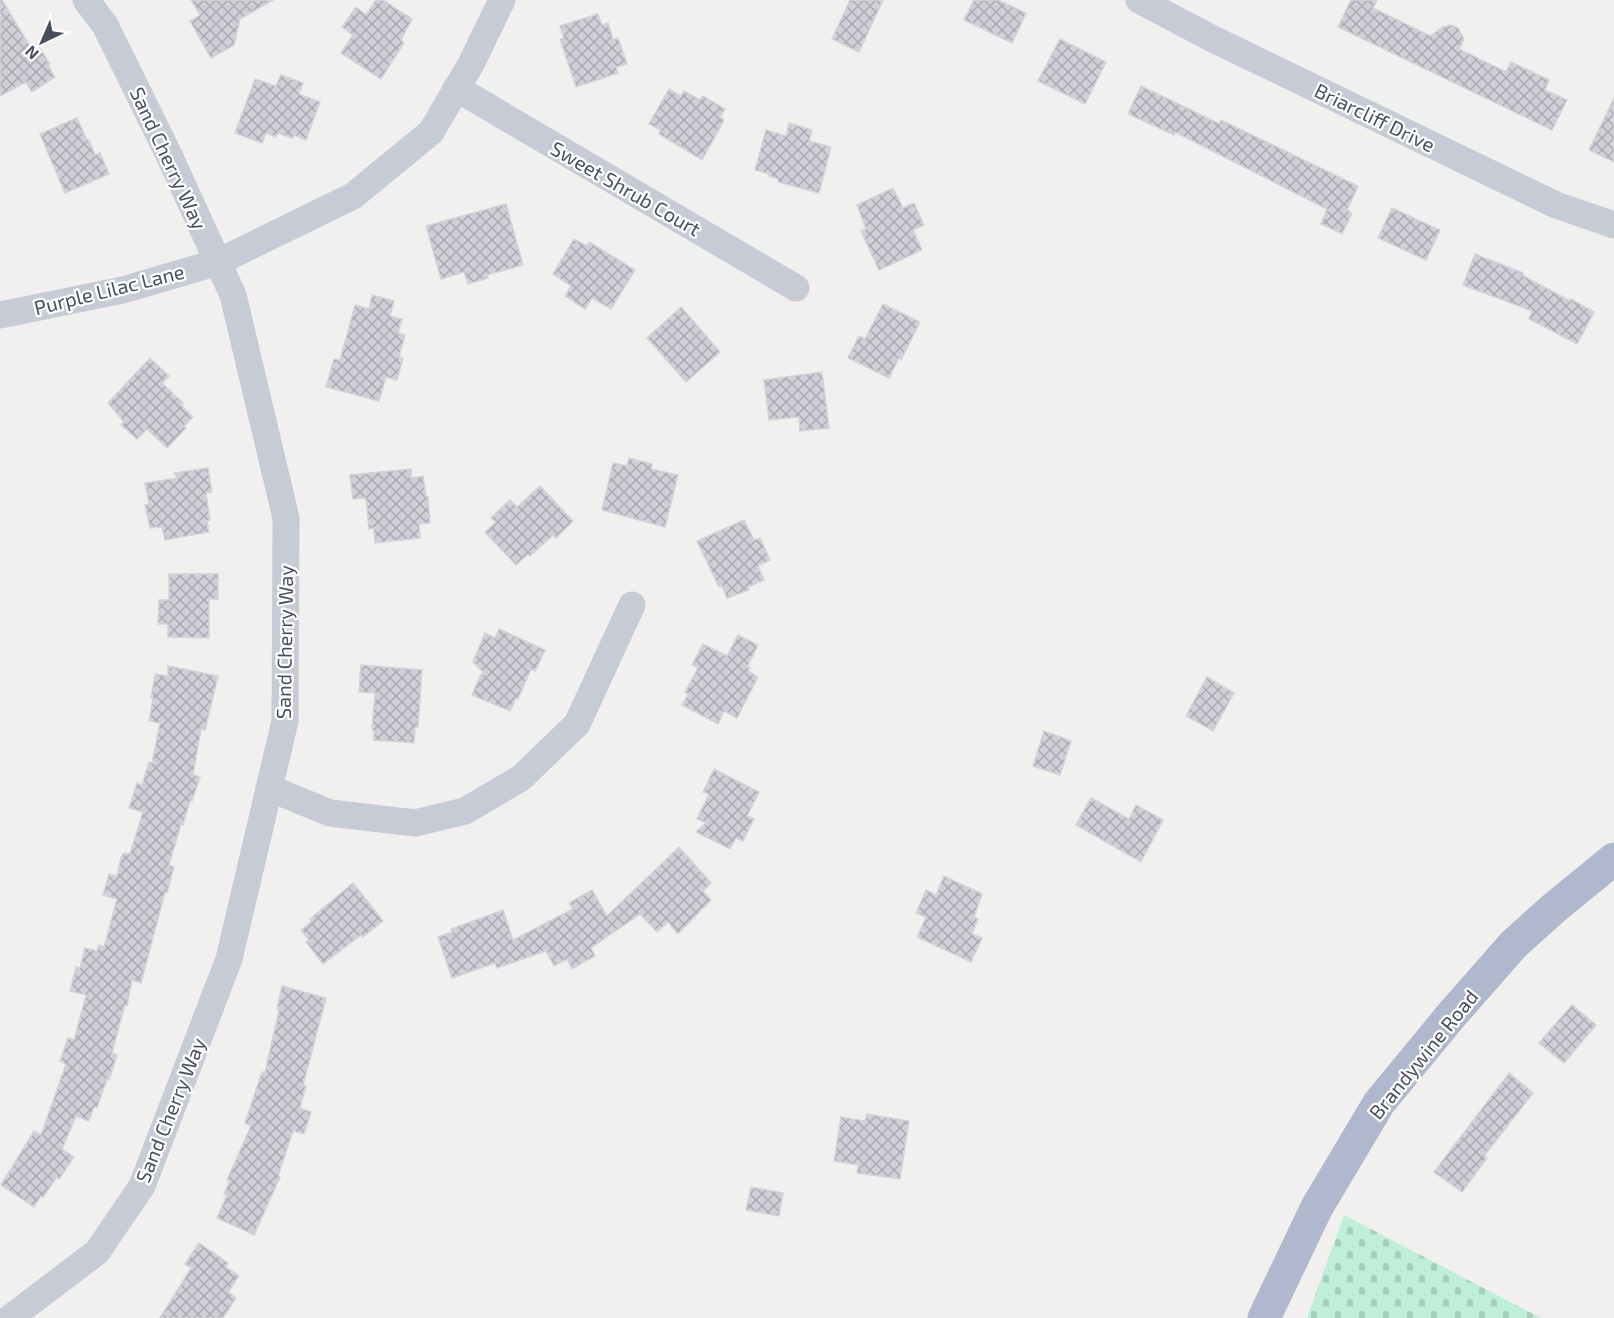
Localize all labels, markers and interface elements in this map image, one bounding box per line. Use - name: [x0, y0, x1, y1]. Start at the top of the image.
- north arrow: [12, 12, 72, 72]
- text: N: [20, 42, 42, 64]
- street label: Briarcliff Drive: [1311, 78, 1439, 156]
- street label: Sand Cherry Way: [126, 83, 213, 233]
- street label: Sweet Shrub Court: [547, 135, 706, 241]
- street label: Purple Lilac Lane: [31, 259, 187, 319]
- street label: Sand Cherry Way: [271, 564, 297, 719]
- street label: Brandywine Road: [1364, 985, 1482, 1123]
- street label: Sand Cherry Way: [130, 1034, 210, 1186]

